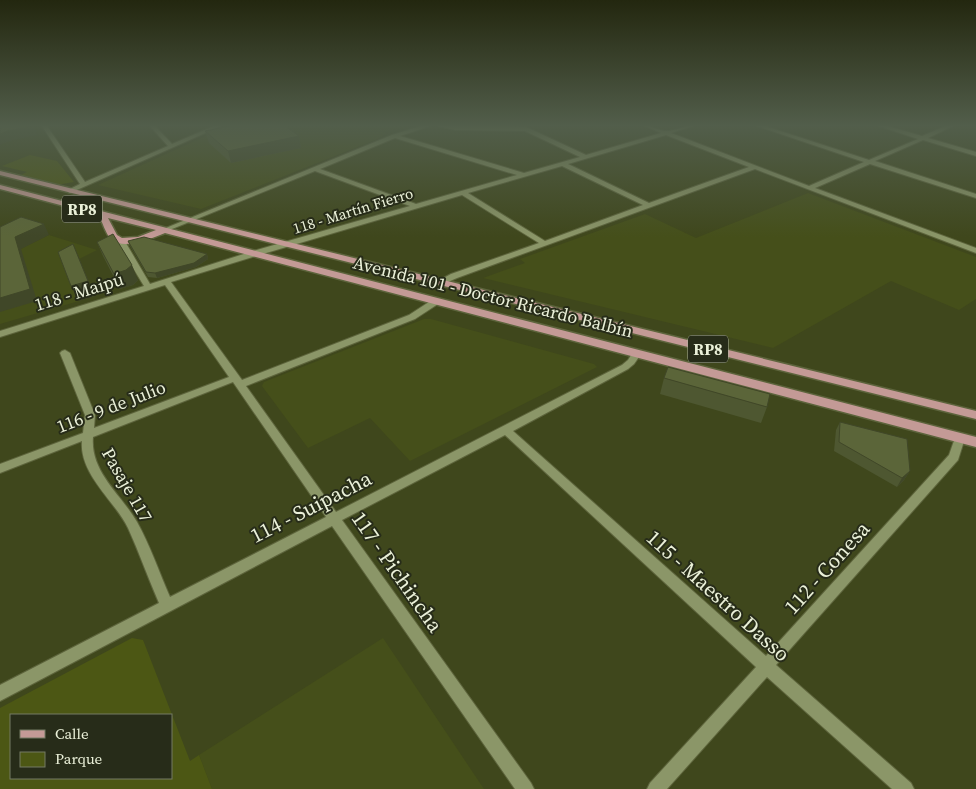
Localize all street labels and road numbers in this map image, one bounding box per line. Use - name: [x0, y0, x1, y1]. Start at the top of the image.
- street label: 118 - Martín Fierro: [290, 182, 416, 239]
- road number: RP8: [62, 195, 102, 222]
- street label: Avenida 101 - Doctor Ricardo Balbín: [351, 250, 636, 343]
- street label: 118 - Maipú: [31, 266, 127, 317]
- road number: RP8: [688, 336, 728, 362]
- street label: 116 - 9 de Julio: [53, 374, 169, 439]
- street label: Pasaje 117: [96, 443, 159, 527]
- street label: 114 - Suipacha: [245, 463, 377, 550]
- street label: 117 - Pichincha: [345, 505, 450, 638]
- street label: 112 - Conesa: [777, 515, 876, 620]
- street label: 115 - Maestro Dasso: [640, 523, 796, 668]

